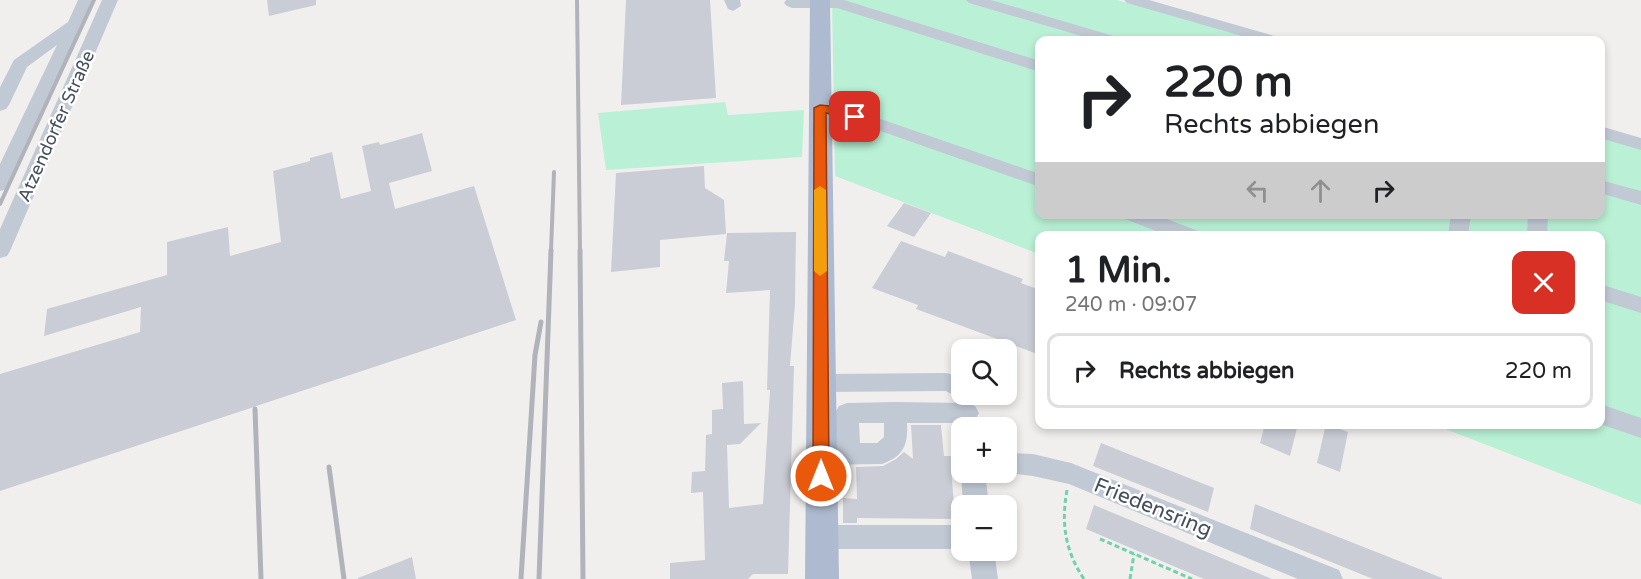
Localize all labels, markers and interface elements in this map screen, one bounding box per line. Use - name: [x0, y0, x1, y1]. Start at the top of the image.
- street label: Atzendorfer Straße: [13, 47, 99, 205]
- text: 220 m: [1164, 57, 1293, 108]
- icon: right: [1065, 60, 1143, 138]
- pin: [829, 91, 880, 142]
- icon: arrive: [838, 100, 871, 133]
- text: Rechts abbiegen: [1164, 108, 1379, 141]
- icon: left: [1241, 174, 1274, 207]
- icon: ahead: [1304, 174, 1337, 207]
- icon: right: [1367, 174, 1400, 207]
- text: 1 Min.: [1065, 249, 1172, 292]
- button: close: [1512, 251, 1575, 314]
- text: 240 m · 09:07: [1065, 293, 1197, 317]
- map controls: [951, 339, 1017, 561]
- button: search: [951, 339, 1017, 405]
- icon: right: [1068, 354, 1101, 387]
- text: Rechts abbiegen: [1119, 358, 1294, 384]
- text: 220 m: [1505, 358, 1572, 384]
- button: +: [951, 417, 1017, 483]
- position arrow: [789, 444, 853, 508]
- street label: Friedensring: [1090, 473, 1215, 542]
- button: −: [951, 495, 1017, 561]

